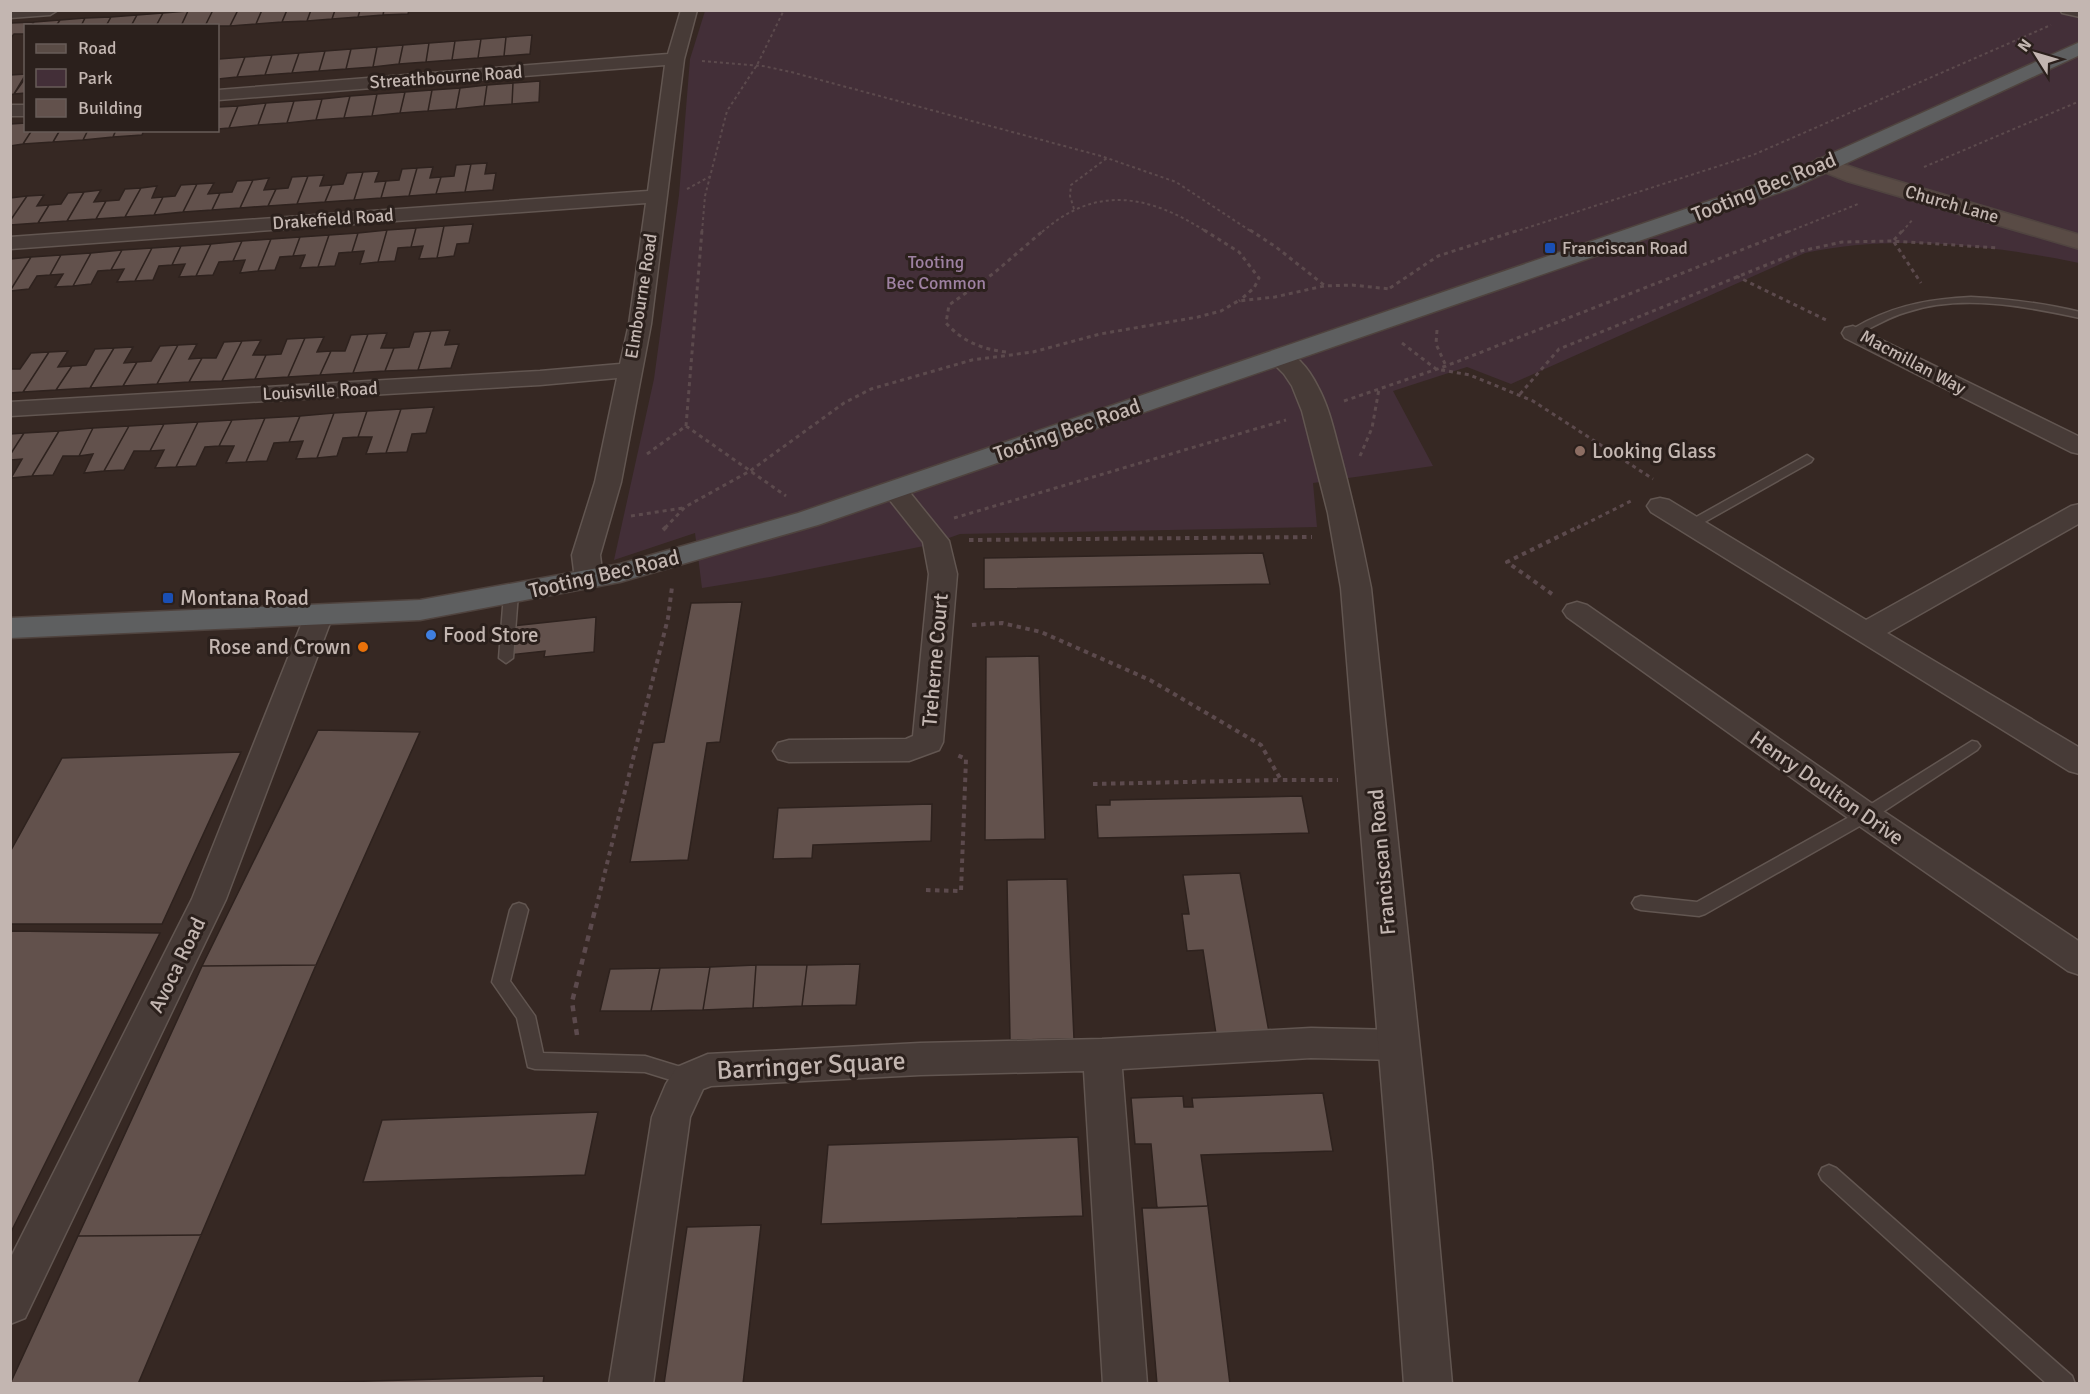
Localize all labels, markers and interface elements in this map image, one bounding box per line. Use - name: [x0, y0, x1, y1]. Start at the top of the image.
- legend: [24, 24, 219, 132]
- north arrow: [2006, 24, 2066, 84]
- text: N: [2013, 35, 2036, 56]
- text: Road: [78, 37, 117, 59]
- street label: Streathbourne Road: [369, 61, 523, 93]
- text: Park: [78, 67, 113, 89]
- text: Building: [78, 97, 142, 119]
- street label: Tooting Bec Road: [1688, 146, 1840, 228]
- street label: Church Lane: [1903, 180, 2001, 228]
- street label: Drakefield Road: [272, 204, 394, 234]
- street label: Elmbourne Road: [620, 232, 662, 360]
- place label: Franciscan Road: [1562, 237, 1688, 259]
- marker: Franciscan Road: [1543, 241, 1557, 255]
- park label: Tooting Bec Common: [886, 251, 986, 294]
- street label: Macmillan Way: [1856, 325, 1970, 399]
- street label: Louisville Road: [262, 377, 378, 405]
- street label: Tooting Bec Road: [990, 393, 1144, 467]
- place label: Looking Glass: [1592, 438, 1716, 464]
- marker: Looking Glass: [1573, 444, 1587, 458]
- street label: Tooting Bec Road: [526, 544, 682, 604]
- place label: Montana Road: [180, 585, 309, 611]
- marker: Montana Road: [161, 591, 175, 605]
- street label: Treherne Court: [916, 592, 954, 728]
- place label: Food Store: [443, 622, 539, 648]
- marker: Food Store: [424, 628, 438, 642]
- place label: Rose and Crown: [208, 634, 351, 660]
- marker: Rose and Crown: [356, 640, 370, 654]
- street label: Henry Doulton Drive: [1745, 725, 1909, 851]
- street label: Franciscan Road: [1363, 788, 1401, 936]
- street label: Avoca Road: [143, 913, 211, 1017]
- street label: Barringer Square: [716, 1045, 906, 1087]

